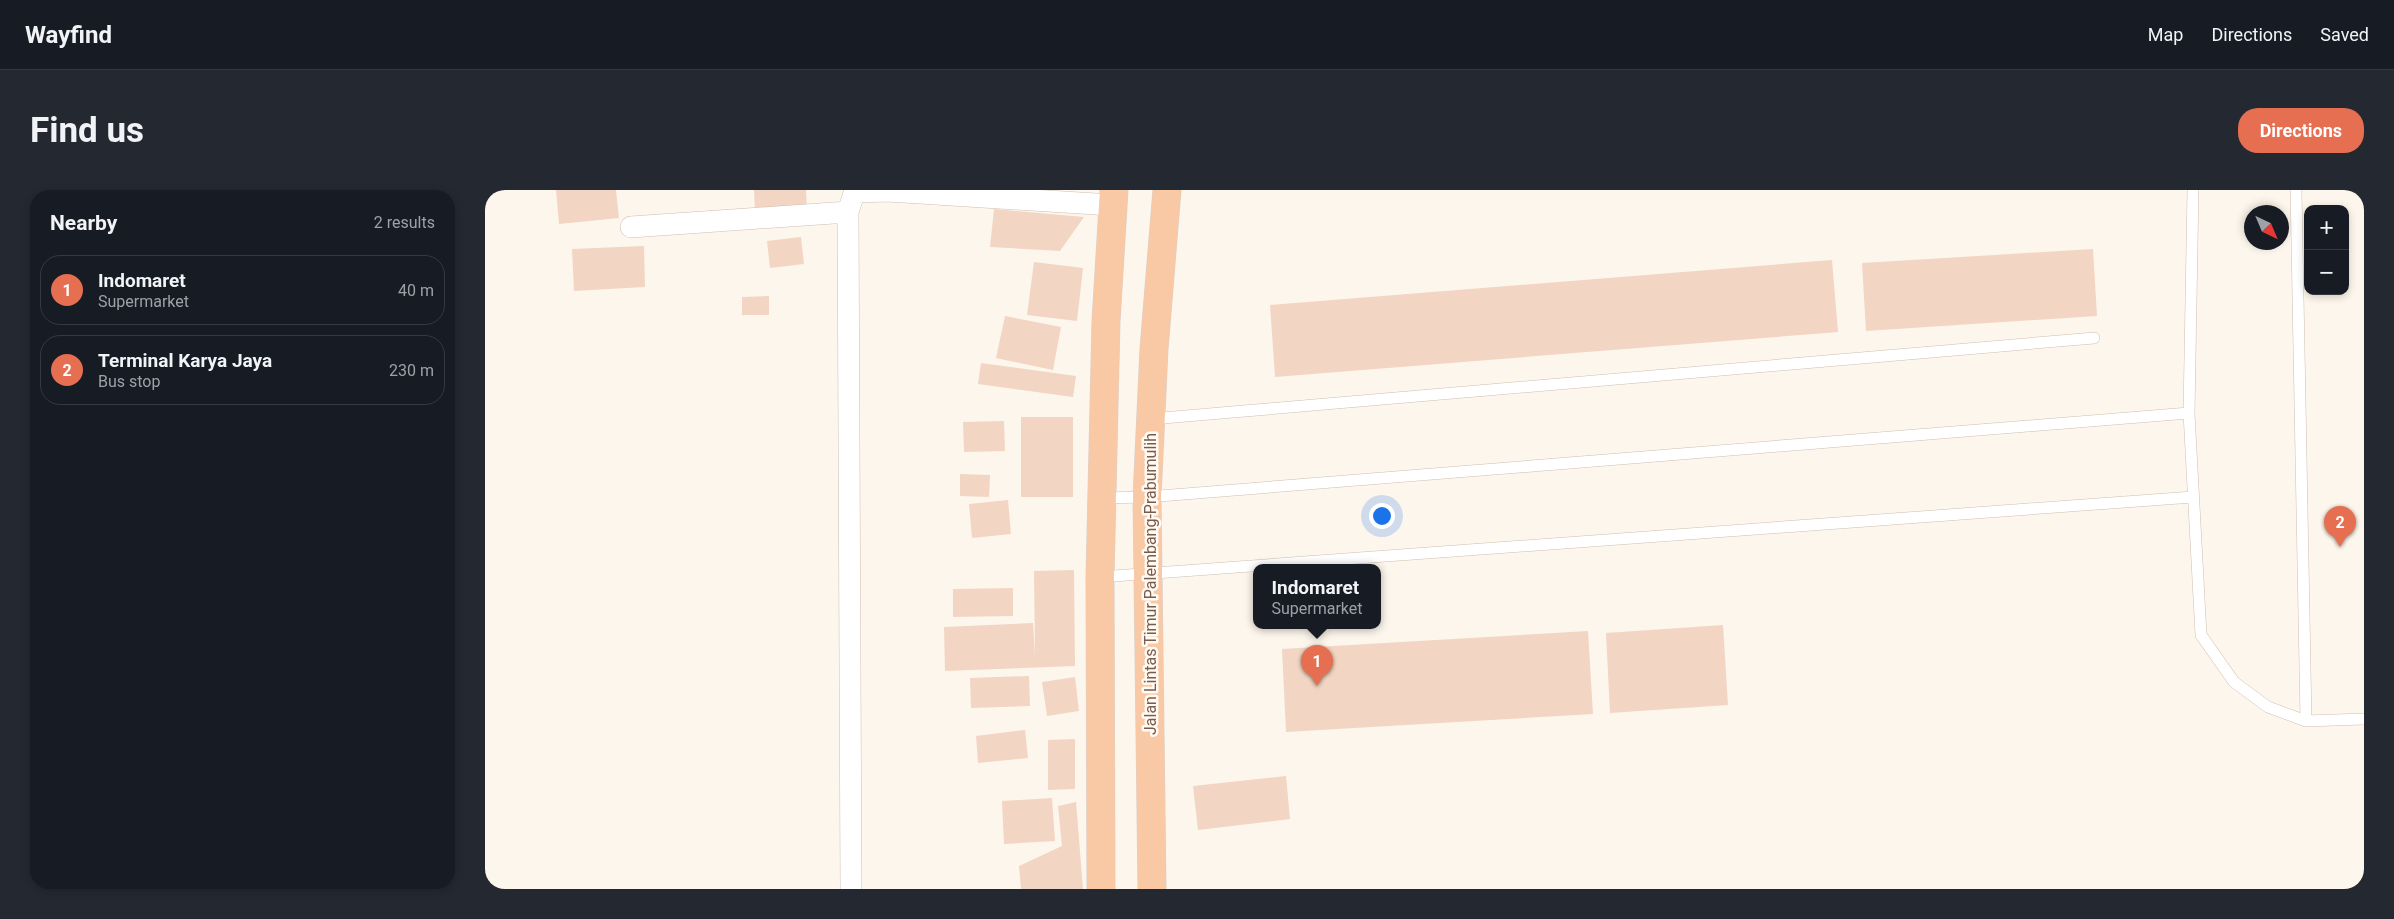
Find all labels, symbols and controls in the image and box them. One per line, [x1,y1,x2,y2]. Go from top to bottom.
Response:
text: Wayfind [25,21,112,49]
text: Map [2148,24,2183,45]
text: Directions [2211,24,2292,45]
text: Saved [2320,24,2369,45]
button: Directions [2238,108,2364,153]
text: Find us [30,110,144,151]
north arrow [2244,205,2289,250]
map controls [2304,205,2349,295]
button: + [2304,205,2349,250]
text: Nearby [50,211,117,235]
text: 2 results [374,213,435,232]
button: − [2304,250,2349,295]
text: Indomaret [98,269,186,292]
text: 1 [62,281,72,300]
text: 40 m [398,281,434,300]
text: Supermarket [98,292,189,311]
text: Terminal Karya Jaya [98,349,272,372]
text: 2 [62,361,72,380]
text: 230 m [389,361,434,380]
text: Bus stop [98,372,160,391]
street label: Jalan Lintas Timur Palembang-Prabumulih [1141,433,1160,735]
your location [1369,503,1395,529]
pin: 2 [2324,506,2356,547]
popup [1253,564,1381,629]
text: Indomaret [1271,576,1359,599]
text: Supermarket [1271,599,1363,618]
pin: 1 [1301,645,1333,686]

